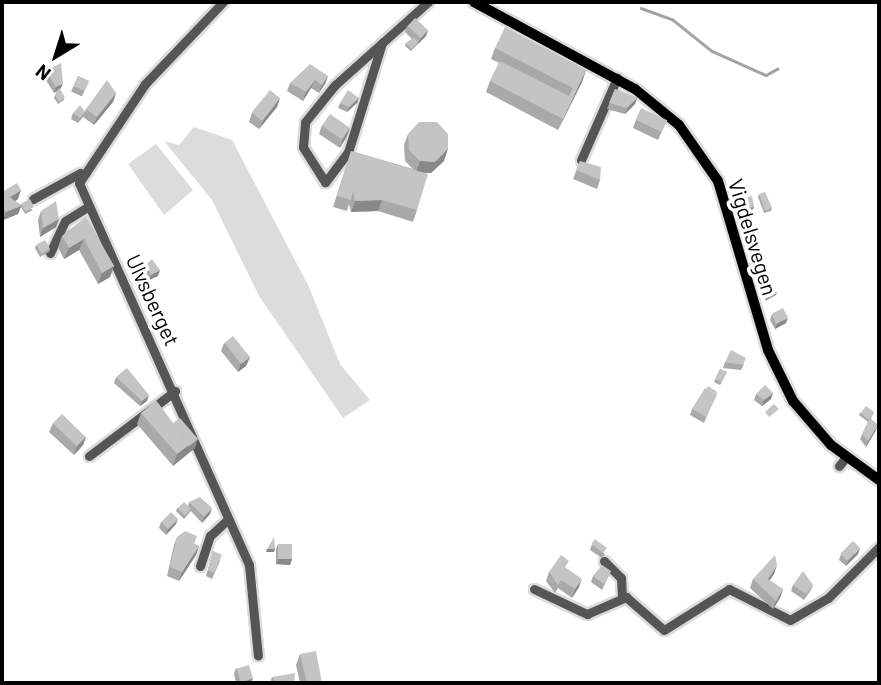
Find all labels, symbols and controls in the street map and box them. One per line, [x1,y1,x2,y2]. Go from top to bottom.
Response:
north arrow [21,21,91,91]
text: N [31,60,55,86]
street label: Vigdelsvegen [723,176,783,298]
street label: Ulvsberget [121,250,185,350]

